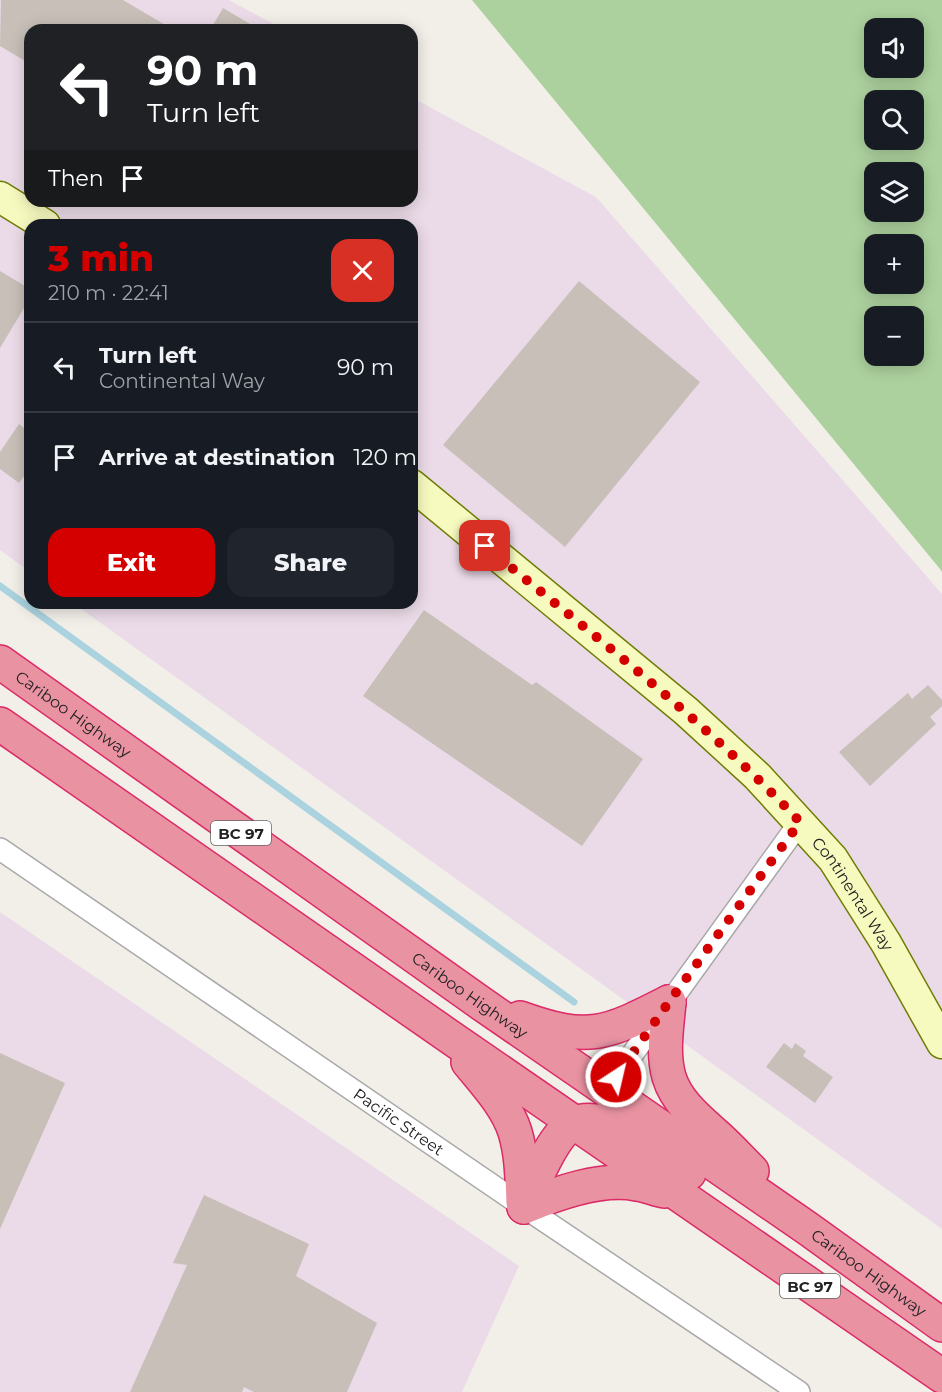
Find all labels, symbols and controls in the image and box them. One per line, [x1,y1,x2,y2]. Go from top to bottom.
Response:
map controls [864,18,924,366]
button: sound [864,18,924,78]
text: 90 m [147,44,258,96]
icon: left [48,48,126,126]
button: search [864,90,924,150]
text: Turn left [147,96,260,129]
icon: arrive [116,162,149,195]
button: layers [864,162,924,222]
text: Then [48,165,104,192]
button: + [864,234,924,294]
text: 3 min [48,236,154,280]
button: close [331,239,394,302]
text: 210 m · 22:41 [48,281,169,305]
button: − [864,306,924,366]
text: Turn left [99,342,197,369]
icon: left [48,351,81,384]
text: 90 m [337,354,394,381]
text: Continental Way [99,369,265,393]
icon: arrive [48,441,81,474]
text: Arrive at destination [99,444,335,471]
text: 120 m [353,444,417,471]
pin [459,520,510,571]
button: Exit [48,528,215,597]
button: Share [227,528,394,597]
icon: arrive [468,529,501,562]
street label: Cariboo Highway [12,667,135,762]
road number: BC 97 [211,821,271,845]
street label: Continental Way [808,833,898,954]
street label: Cariboo Highway [408,948,532,1042]
position arrow [584,1045,648,1109]
street label: Pacific Street [350,1084,448,1159]
street label: Cariboo Highway [808,1225,930,1320]
road number: BC 97 [780,1274,840,1298]

